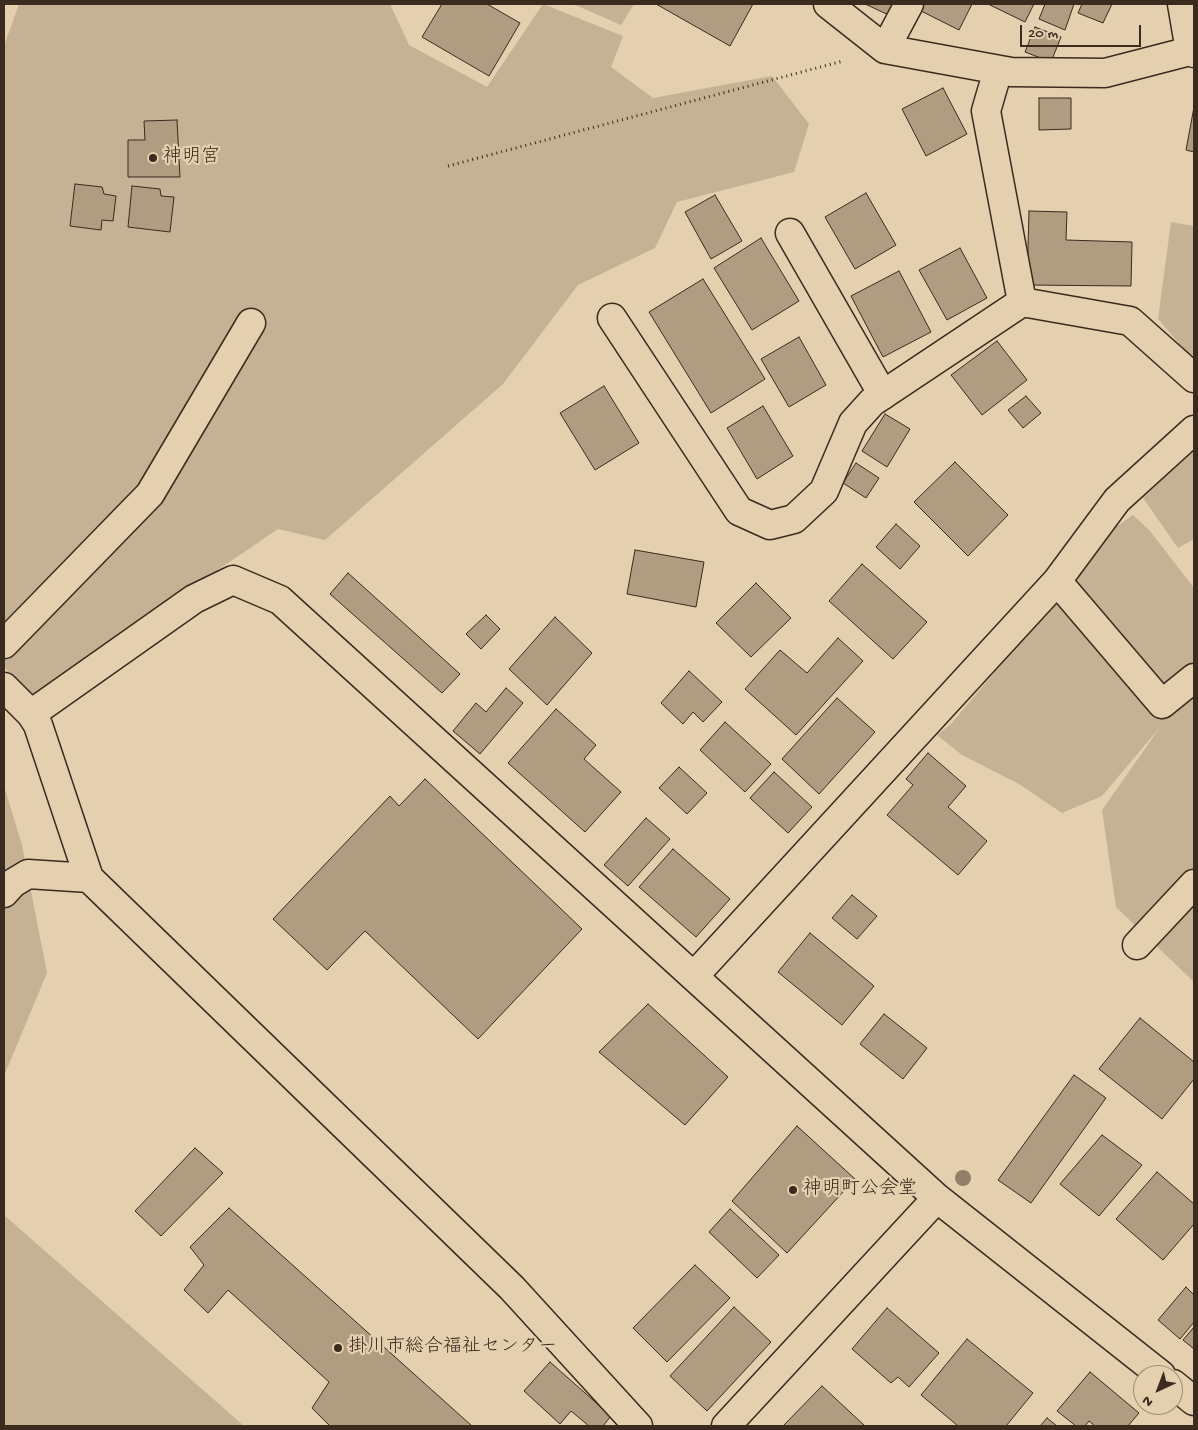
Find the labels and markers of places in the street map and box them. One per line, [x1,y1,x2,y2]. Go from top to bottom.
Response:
place label: 神明宮 [163,147,220,169]
marker: 神明宮 [147,152,159,164]
place label: 神明町公会堂 [803,1179,917,1201]
marker: 神明町公会堂 [787,1184,799,1196]
place label: 掛川市総合福祉センター [348,1337,557,1359]
marker: 掛川市総合福祉センター [332,1342,344,1354]

